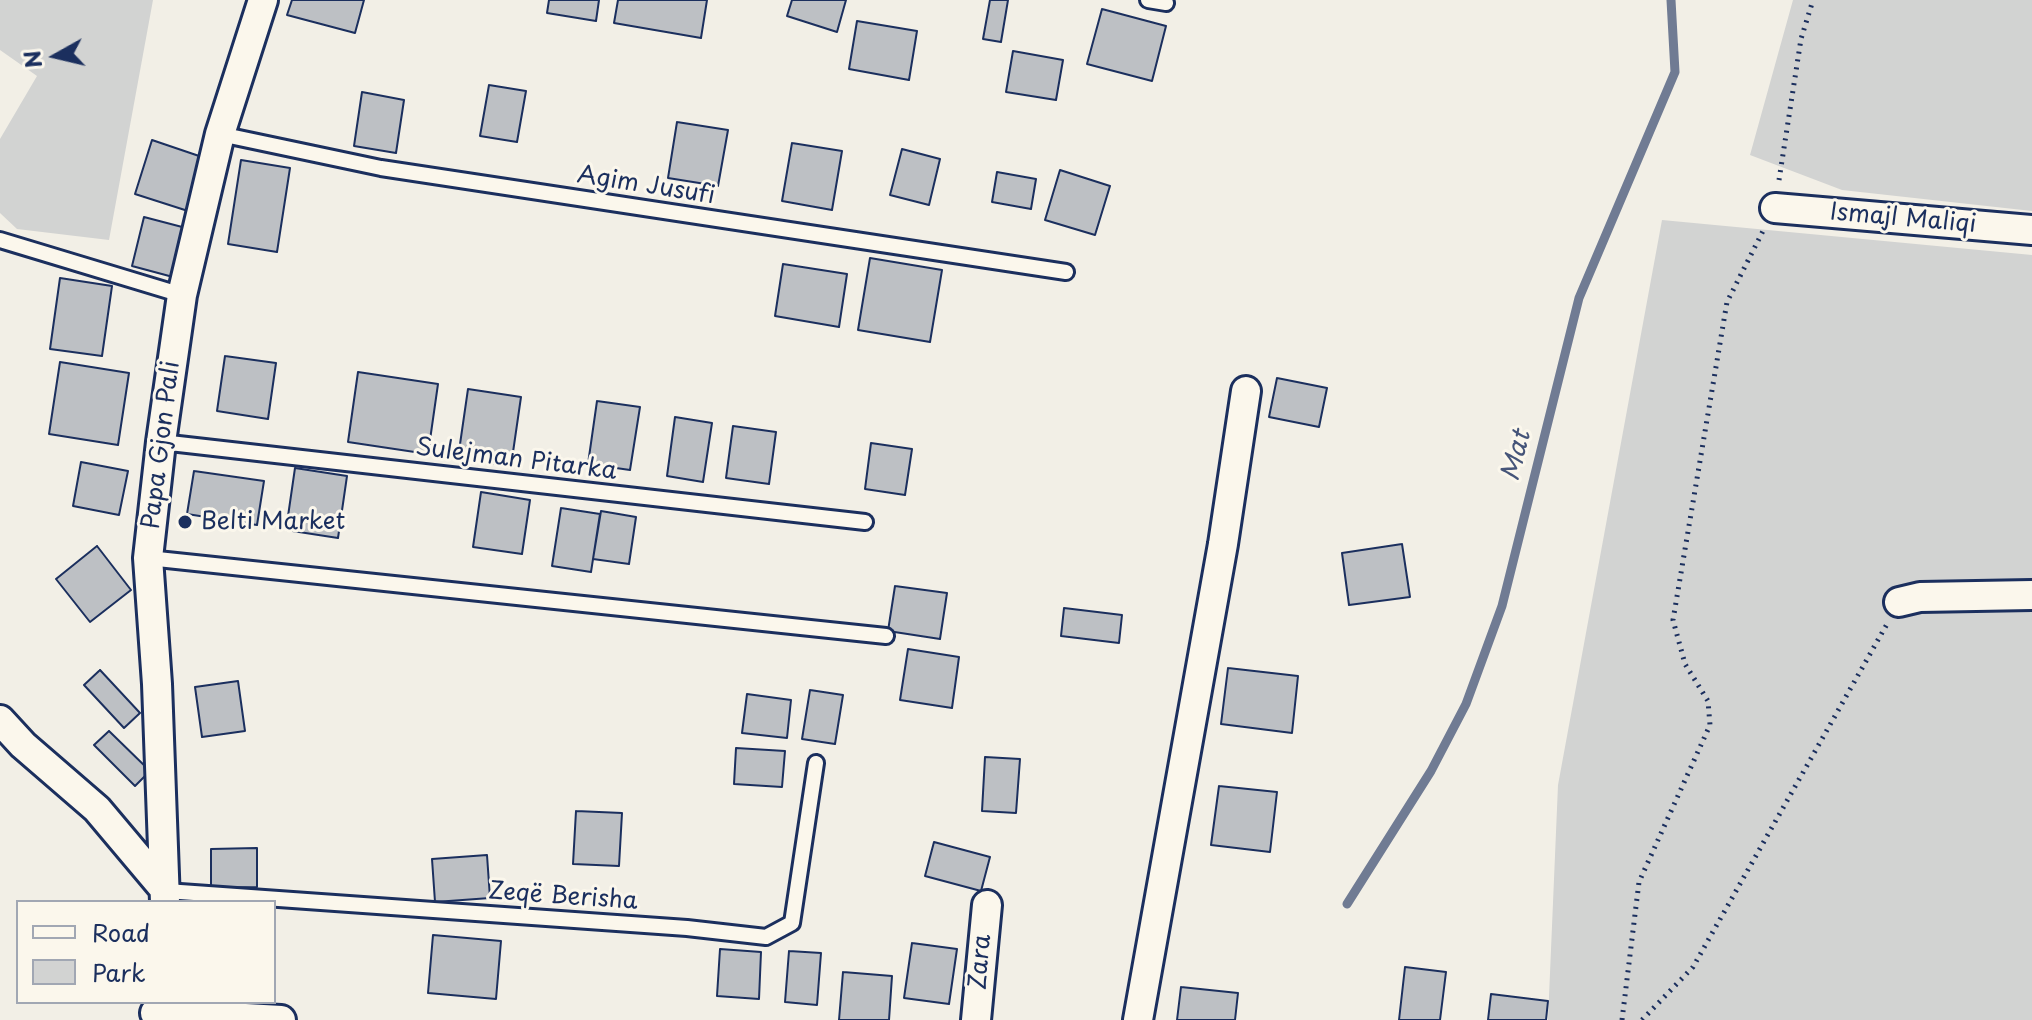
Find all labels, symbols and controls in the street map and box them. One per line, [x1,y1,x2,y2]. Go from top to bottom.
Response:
north arrow [16,16,96,96]
text: N [14,48,49,70]
street label: Agim Jusufi [575,161,717,211]
street label: Ismajl Maliqi [1829,198,1977,240]
street label: Papa Gjon Pali [137,359,187,531]
water label: Mat [1496,427,1538,485]
street label: Sulejman Pitarka [414,433,618,487]
place label: Belti Market [201,508,345,536]
marker: Belti Market [176,513,194,531]
street label: Zeqë Berisha [487,877,639,917]
legend [16,900,276,1004]
text: Road [92,914,150,950]
street label: Zara [964,933,998,991]
text: Park [92,954,146,990]

